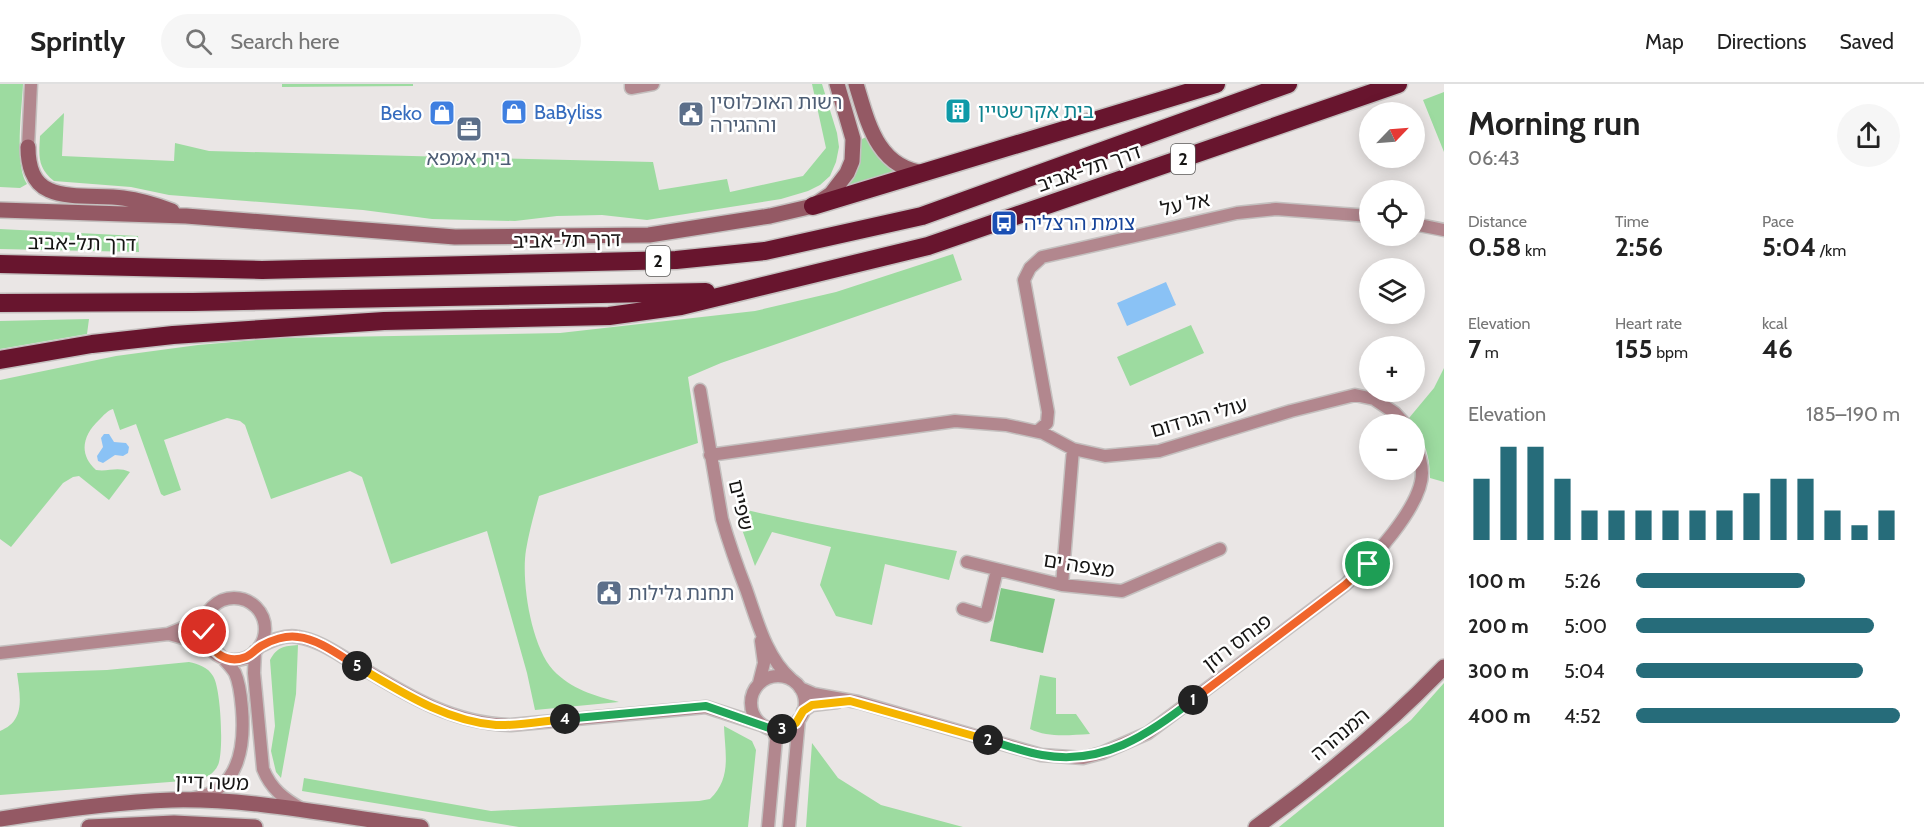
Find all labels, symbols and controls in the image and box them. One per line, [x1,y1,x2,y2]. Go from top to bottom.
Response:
search box [161,14,581,68]
text: Sprintly [30,24,125,58]
icon: search [182,25,215,58]
text: Search here [230,28,340,55]
text: Map [1645,29,1684,54]
text: Directions [1717,29,1806,54]
text: Saved [1839,29,1894,54]
place label: רשות האוכלוסין וההגירה [710,90,842,137]
building icon: בית אקרשטיין [943,96,973,126]
shop icon: BaByliss [499,97,529,127]
shop icon: Beko [427,98,457,128]
public building icon: רשות האוכלוסין וההגירה [676,99,706,129]
place label: בית אקרשטיין [978,99,1094,123]
place label: BaByliss [534,100,602,124]
place label: Beko [380,101,422,125]
north arrow [1359,102,1425,168]
map controls [1359,102,1425,480]
text: Morning run [1468,103,1640,143]
button: share [1837,104,1900,167]
office icon: בית אמפא [454,114,484,144]
street label: דרך תל-אביב [1034,139,1144,197]
road number: 2 [1171,144,1195,174]
place label: בית אמפא [426,146,512,170]
text: 06:43 [1468,146,1520,170]
button: locate [1359,180,1425,246]
street label: אל על [1158,187,1212,221]
bus stop icon: צומת הרצליה [989,208,1019,238]
place label: צומת הרצליה [1024,211,1135,235]
text: Distance [1468,212,1527,231]
text: Time [1615,212,1649,231]
text: Pace [1762,212,1794,231]
street label: דרך תל-אביב [513,227,622,253]
street label: דרך תל-אביב [28,230,137,256]
text: 0.58 [1468,231,1522,263]
text: 2:56 [1615,231,1663,263]
text: 5:04 [1762,231,1816,263]
text: km [1522,241,1546,260]
text: /km [1816,241,1846,260]
road number: 2 [646,246,670,276]
button: layers [1359,258,1425,324]
text: Elevation [1468,314,1531,333]
text: Heart rate [1615,314,1682,333]
text: kcal [1762,314,1788,333]
text: 7 [1468,333,1481,365]
text: 155 [1615,333,1653,365]
text: 46 [1762,333,1793,365]
button: + [1359,336,1425,402]
text: m [1481,343,1499,362]
text: bpm [1653,343,1688,362]
street label: עולי הגרדום [1148,392,1250,442]
text: Elevation [1468,402,1546,426]
text: 185–190 m [1806,402,1900,426]
button: − [1359,414,1425,480]
street label: שפיים [724,477,758,533]
pin [1342,538,1393,589]
icon: arrive [1351,547,1384,580]
street label: מצפה ים [1042,548,1116,582]
text: 100 m [1468,569,1526,593]
text: 5:26 [1564,569,1601,593]
public building icon: תחנת גלילות [594,578,624,608]
place label: תחנת גלילות [628,581,734,605]
pin [178,606,229,657]
street label: פנחס רוזן [1198,608,1276,676]
text: 200 m [1468,614,1529,638]
text: 5:00 [1564,614,1607,638]
icon: check [187,615,220,648]
pin: 5 [342,651,372,681]
text: 5 [353,656,361,675]
text: 300 m [1468,659,1529,683]
text: 5:04 [1564,659,1605,683]
pin: 1 [1178,685,1208,715]
text: 1 [1190,690,1196,709]
street label: המנהרה [1306,703,1374,765]
pin: 4 [550,704,580,734]
text: 400 m [1468,704,1531,728]
text: 4:52 [1564,704,1601,728]
text: 4 [560,709,570,728]
pin: 3 [767,714,797,744]
text: 3 [778,719,786,738]
pin: 2 [973,725,1003,755]
text: 2 [984,730,992,749]
street label: משה דיין [175,769,249,795]

